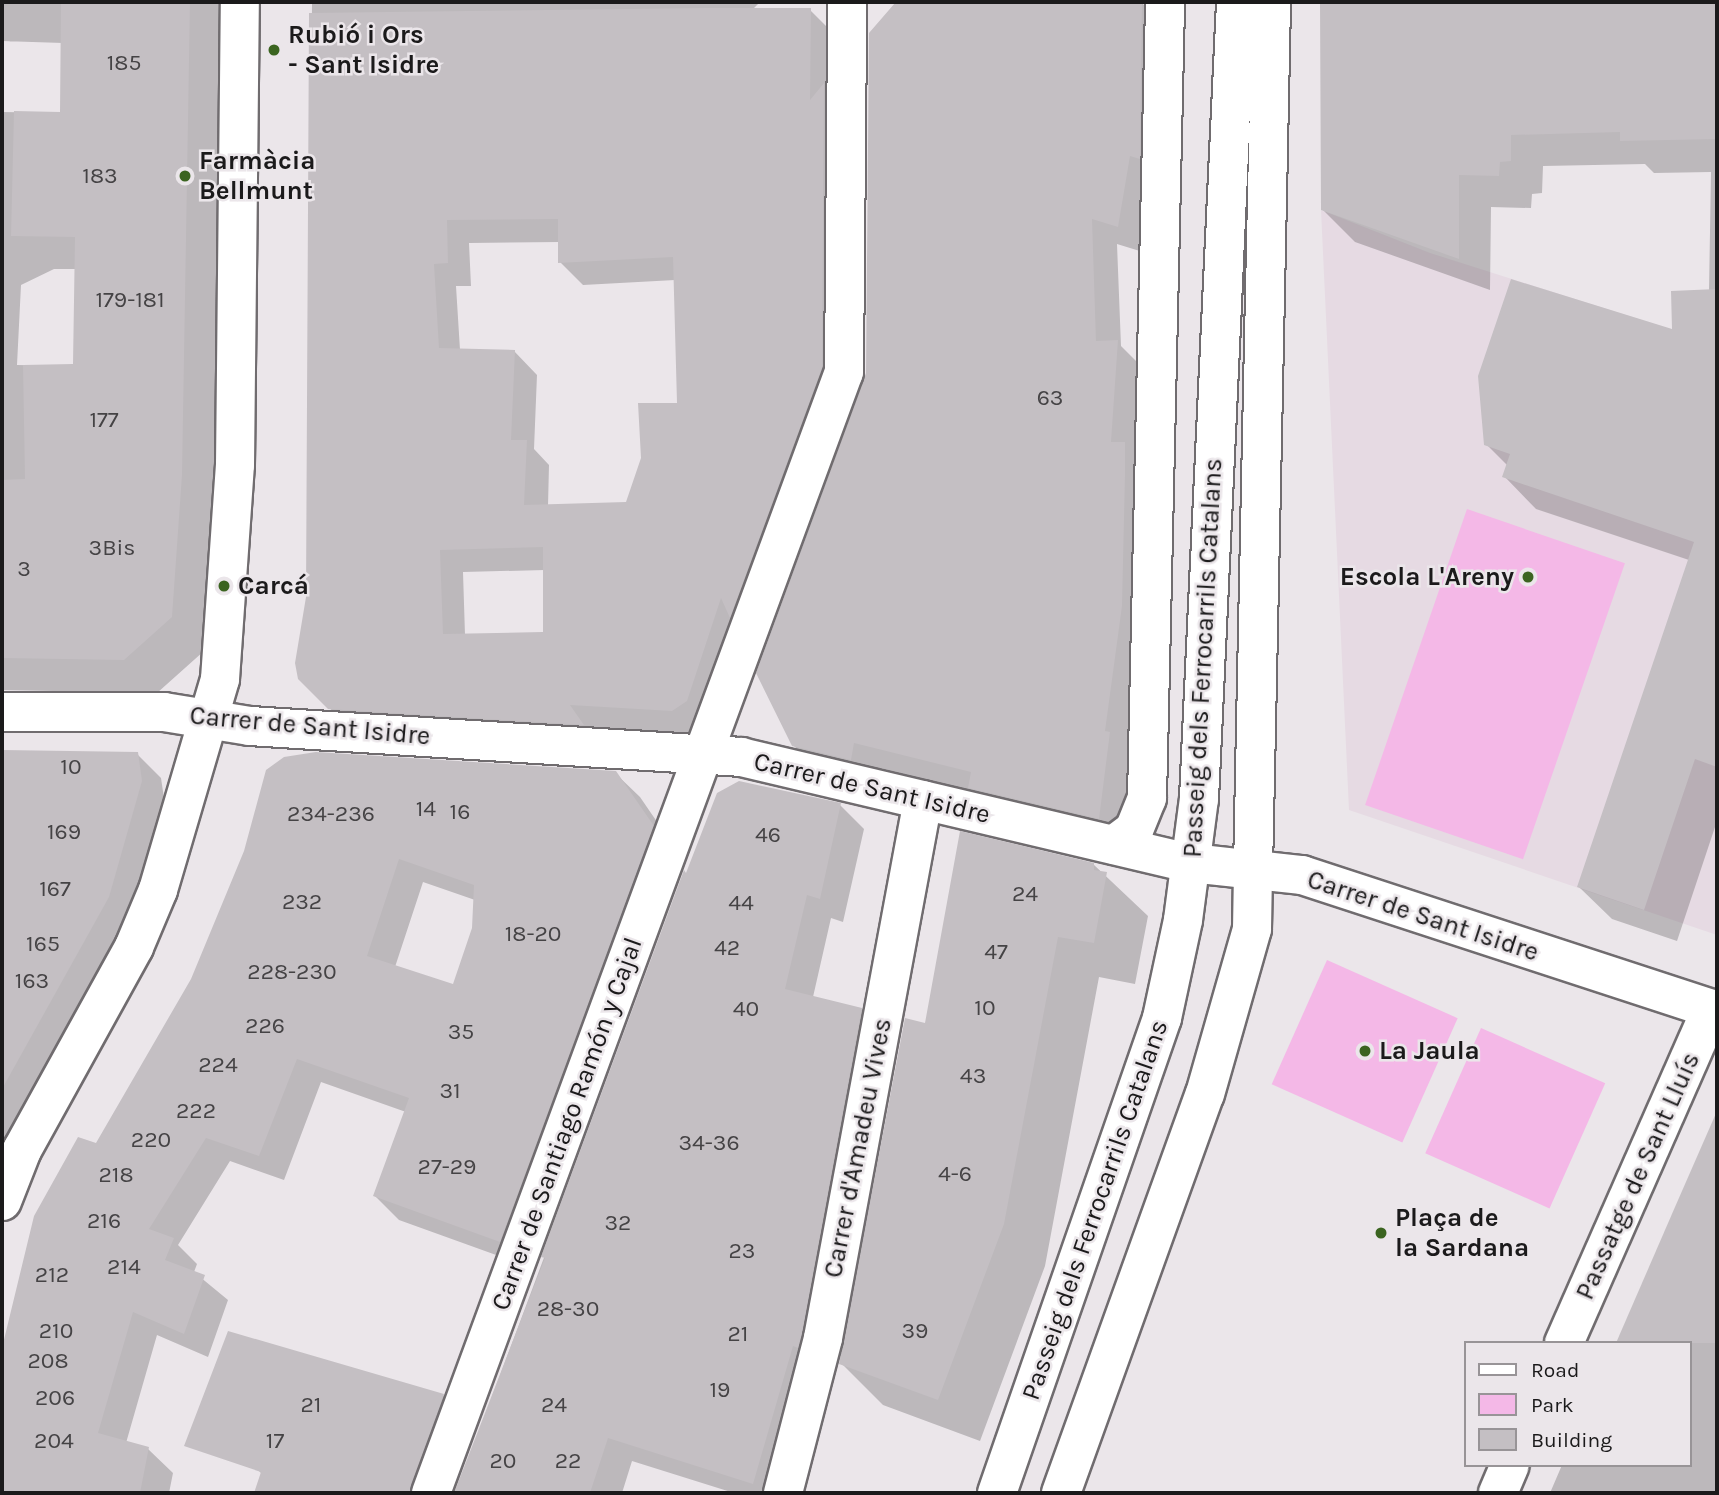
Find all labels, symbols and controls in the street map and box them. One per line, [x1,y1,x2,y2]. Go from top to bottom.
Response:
place label: Rubió i Ors - Sant Isidre [288,19,439,80]
marker: Rubió i Ors - Sant Isidre [266,42,282,58]
house number: 185 [107,49,141,77]
place label: Farmàcia Bellmunt [199,145,315,206]
house number: 183 [82,162,118,190]
marker: Farmàcia Bellmunt [177,168,193,184]
house number: 179-181 [95,286,165,314]
house number: 63 [1037,384,1063,412]
house number: 177 [89,406,119,434]
street label: Passeig dels Ferrocarrils Catalans [1177,458,1229,858]
house number: 3Bis [89,534,135,562]
house number: 3 [17,555,31,583]
place label: Escola L'Areny [1340,561,1514,593]
marker: Escola L'Areny [1520,569,1536,585]
place label: Carcá [238,570,309,602]
marker: Carcá [216,578,232,594]
street label: Carrer de Sant Isidre [188,700,432,752]
street label: Carrer de Sant Isidre [751,746,993,830]
house number: 10 [60,753,82,781]
house number: 14 [416,795,436,823]
house number: 16 [450,798,470,826]
house number: 234-236 [287,800,375,828]
house number: 169 [47,818,81,846]
house number: 46 [755,821,781,849]
street label: Carrer de Sant Isidre [1303,864,1543,968]
house number: 167 [39,875,71,903]
house number: 24 [1012,880,1038,908]
house number: 232 [282,888,322,916]
house number: 44 [728,889,754,917]
house number: 18-20 [505,920,561,948]
house number: 165 [26,930,60,958]
street label: Carrer de Santiago Ramón y Cajal [485,933,649,1315]
house number: 42 [714,934,740,962]
house number: 47 [984,938,1008,966]
house number: 228-230 [247,958,337,986]
house number: 163 [15,967,49,995]
house number: 10 [974,994,996,1022]
house number: 40 [733,995,759,1023]
house number: 226 [245,1012,285,1040]
street label: Carrer d'Amadeu Vives [818,1016,898,1280]
street label: Passeig dels Ferrocarrils Catalans [1015,1016,1175,1404]
house number: 35 [448,1018,474,1046]
place label: La Jaula [1379,1035,1480,1067]
marker: La Jaula [1357,1043,1373,1059]
street label: Passatge de Sant Lluís [1569,1047,1707,1305]
house number: 224 [198,1051,238,1079]
house number: 43 [960,1062,986,1090]
house number: 31 [439,1077,461,1105]
house number: 222 [176,1097,216,1125]
house number: 220 [131,1126,171,1154]
house number: 34-36 [678,1129,740,1157]
house number: 27-29 [418,1153,476,1181]
house number: 4-6 [938,1160,972,1188]
house number: 218 [98,1161,134,1189]
place label: Plaça de la Sardana [1395,1202,1529,1264]
house number: 216 [87,1207,121,1235]
house number: 32 [605,1209,631,1237]
marker: Plaça de la Sardana [1373,1225,1389,1241]
house number: 23 [729,1237,755,1265]
house number: 214 [107,1253,141,1281]
house number: 212 [35,1261,69,1289]
house number: 28-30 [537,1295,599,1323]
house number: 210 [39,1317,73,1345]
house number: 39 [902,1317,928,1345]
house number: 21 [728,1320,748,1348]
legend [1464,1341,1691,1467]
house number: 208 [27,1347,69,1375]
text: Road [1531,1358,1579,1382]
house number: 19 [710,1376,730,1404]
house number: 206 [35,1384,75,1412]
house number: 21 [301,1391,321,1419]
house number: 24 [541,1391,567,1419]
text: Park [1531,1393,1574,1417]
house number: 204 [34,1427,74,1455]
house number: 17 [266,1427,284,1455]
text: Building [1531,1428,1612,1452]
house number: 20 [490,1447,516,1475]
house number: 22 [555,1447,581,1475]

